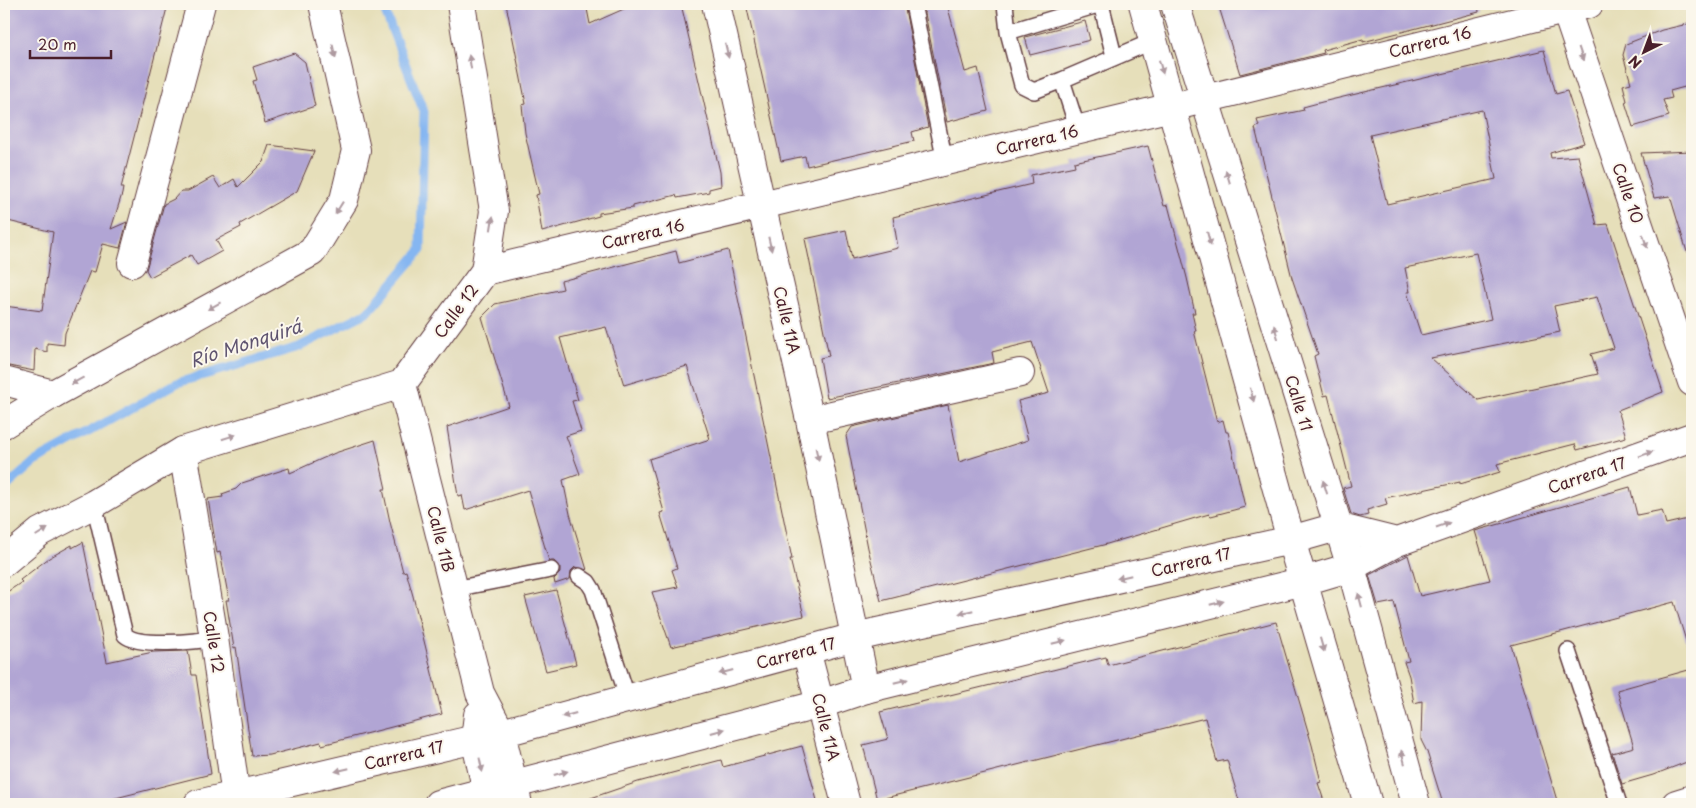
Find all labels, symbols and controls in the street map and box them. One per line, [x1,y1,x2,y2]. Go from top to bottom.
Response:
street label: Carrera 16 [1386,19,1474,63]
scale bar [30,28,111,60]
north arrow [1618,28,1668,78]
text: 20 m [38,32,77,55]
one-way arrow [330,44,338,59]
one-way arrow [723,44,731,59]
one-way arrow [1578,47,1586,62]
text: N [1624,51,1646,74]
one-way arrow [466,54,474,70]
one-way arrow [1157,60,1165,75]
street label: Carrera 16 [993,118,1081,160]
street label: Calle 10 [1607,159,1651,226]
one-way arrow [1224,169,1232,184]
one-way arrow [334,202,343,215]
street label: Carrera 16 [599,212,687,254]
one-way arrow [489,214,497,230]
one-way arrow [1205,231,1213,246]
one-way arrow [1641,234,1649,249]
one-way arrow [766,237,774,252]
street label: Calle 12 [427,278,483,343]
street label: Calle 11A [768,283,807,356]
one-way arrow [208,301,221,310]
water label: Río Monquirá [186,311,306,373]
one-way arrow [1272,325,1280,340]
street label: Calle 11 [1280,372,1320,434]
one-way arrow [70,377,85,385]
one-way arrow [1248,388,1256,403]
one-way arrow [222,432,237,440]
one-way arrow [813,446,821,462]
street label: Carrera 17 [1544,449,1630,499]
one-way arrow [1638,450,1653,457]
one-way arrow [1321,480,1328,495]
street label: Calle 11B [422,503,462,575]
one-way arrow [1436,521,1451,529]
one-way arrow [36,528,49,537]
street label: Carrera 17 [1148,540,1234,582]
one-way arrow [1117,573,1132,581]
one-way arrow [1356,593,1364,608]
one-way arrow [1209,599,1224,607]
one-way arrow [958,608,973,616]
street label: Calle 12 [198,609,232,675]
street label: Carrera 17 [753,630,839,674]
one-way arrow [1051,638,1066,646]
one-way arrow [1318,638,1326,653]
one-way arrow [718,669,733,677]
one-way arrow [894,677,909,685]
street label: Calle 11A [807,690,847,763]
one-way arrow [561,711,576,719]
one-way arrow [711,727,726,735]
street label: Carrera 17 [361,733,447,775]
one-way arrow [1399,750,1407,765]
one-way arrow [477,758,485,773]
one-way arrow [335,766,350,774]
one-way arrow [553,768,568,776]

